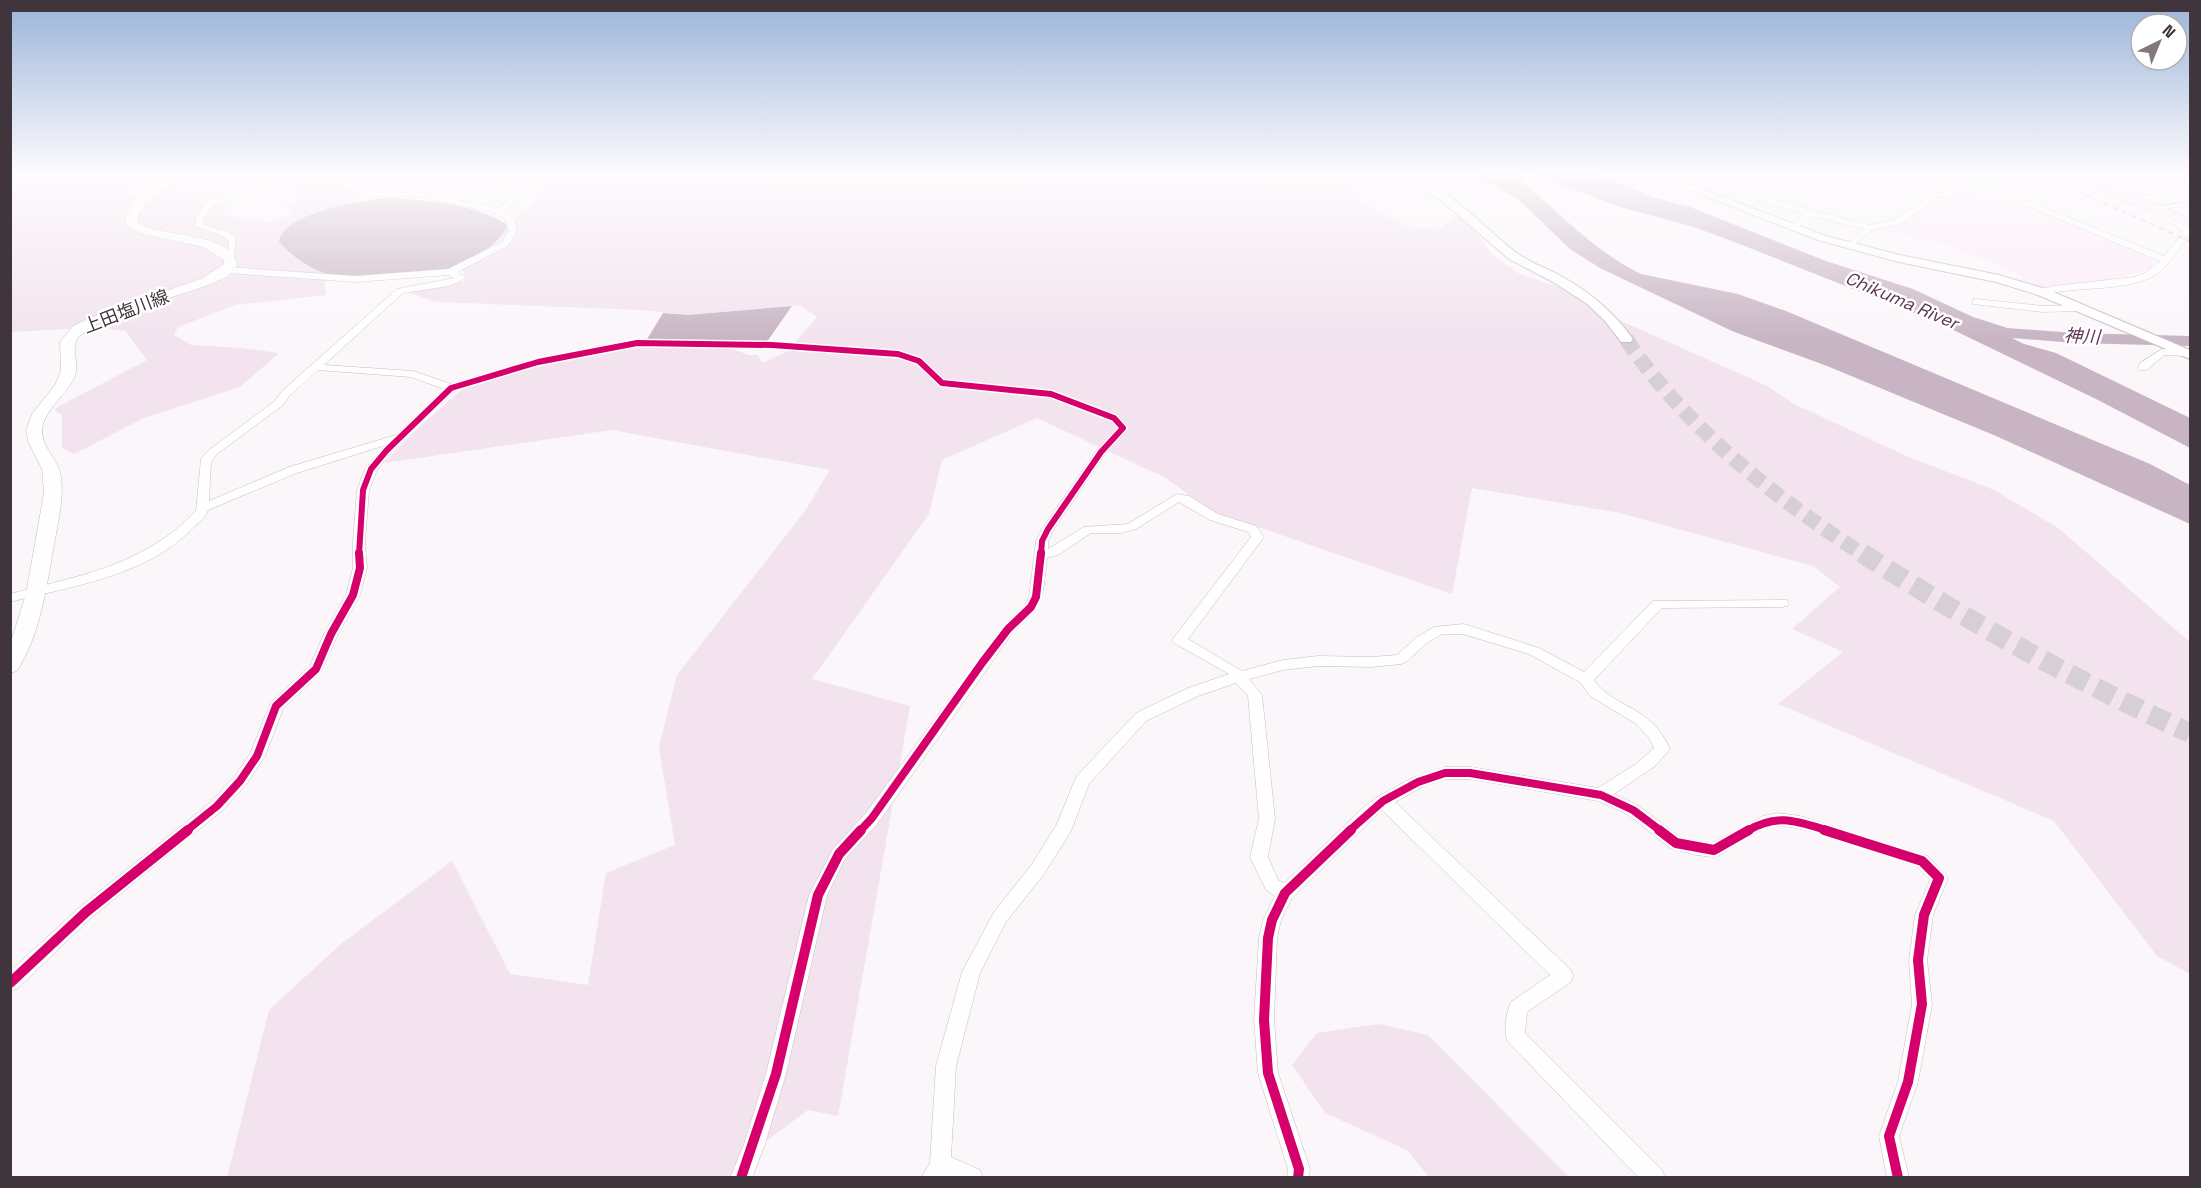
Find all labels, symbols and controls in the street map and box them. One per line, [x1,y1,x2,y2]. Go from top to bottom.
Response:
north arrow [2129,12,2189,72]
text: N [2158,20,2180,43]
water label: Chikuma River [1842,266,1964,335]
street label: 上田塩川線 [80,284,172,338]
water label: 神川 [2063,324,2103,349]

